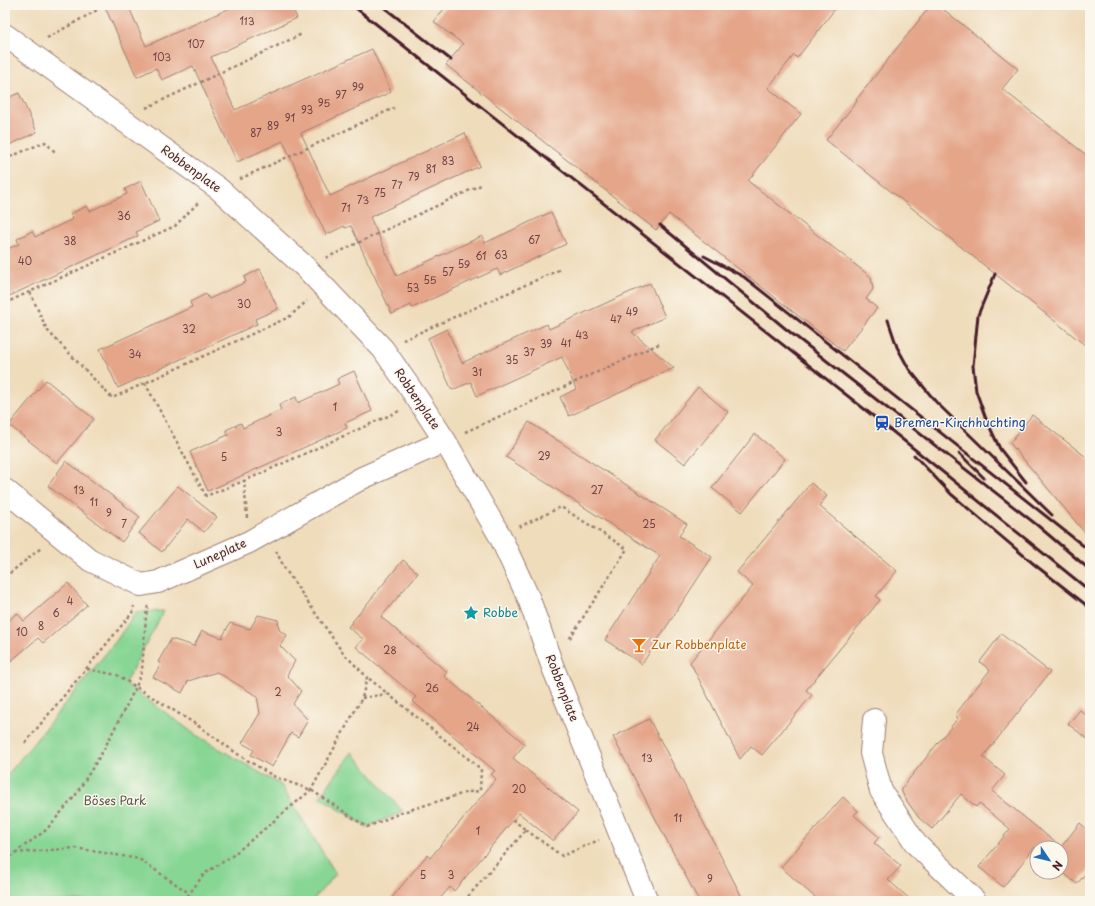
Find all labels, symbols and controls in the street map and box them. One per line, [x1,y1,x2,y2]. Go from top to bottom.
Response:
house number: 113 [239,13,255,28]
house number: 107 [187,36,205,51]
house number: 103 [153,49,171,64]
house number: 99 [352,79,364,94]
house number: 97 [335,87,347,102]
house number: 95 [318,95,330,110]
house number: 93 [301,102,313,117]
house number: 91 [285,110,295,125]
house number: 89 [267,118,279,133]
house number: 87 [250,125,262,140]
street label: Robbenplate [158,140,226,196]
house number: 83 [442,153,454,168]
house number: 81 [426,161,436,176]
house number: 79 [408,169,420,184]
house number: 77 [391,177,403,192]
house number: 75 [374,185,386,200]
house number: 73 [357,192,369,207]
house number: 71 [341,200,351,215]
house number: 36 [117,208,131,223]
house number: 67 [528,232,540,247]
house number: 38 [64,233,76,248]
house number: 63 [494,247,508,262]
house number: 61 [475,248,487,263]
house number: 40 [18,253,32,268]
house number: 59 [458,256,470,271]
house number: 57 [442,264,454,279]
house number: 55 [424,272,437,287]
house number: 53 [407,280,419,295]
house number: 30 [237,296,251,311]
house number: 49 [626,304,638,319]
house number: 47 [610,311,623,326]
house number: 32 [182,321,196,336]
house number: 43 [576,327,589,342]
house number: 41 [561,335,571,350]
house number: 39 [540,336,552,351]
house number: 37 [523,344,536,359]
house number: 34 [128,346,142,361]
house number: 35 [506,352,518,367]
street label: Robbenplate [391,364,445,433]
house number: 31 [472,364,482,379]
house number: 1 [333,399,337,414]
place label: Bremen-Kirchhuchting [894,413,1026,431]
station icon: Bremen-Kirchhuchting [873,414,891,432]
house number: 3 [276,424,282,439]
house number: 29 [538,448,551,463]
house number: 5 [221,449,227,464]
house number: 13 [73,482,85,497]
house number: 27 [591,482,604,497]
house number: 11 [90,494,98,509]
house number: 9 [106,505,112,520]
house number: 7 [121,516,127,531]
house number: 25 [642,516,656,531]
street label: Luneplate [190,533,249,573]
house number: 4 [67,593,74,608]
place label: Robbe [483,603,519,621]
place icon: Robbe [462,604,480,622]
house number: 6 [52,605,60,620]
house number: 8 [38,618,44,633]
house number: 10 [16,624,28,639]
place label: Zur Robbenplate [651,635,746,653]
bar icon: Zur Robbenplate [630,636,648,654]
house number: 28 [383,642,397,657]
street label: Robbenplate [542,651,584,724]
house number: 26 [425,680,439,695]
house number: 2 [274,684,282,699]
house number: 24 [466,719,480,734]
house number: 13 [641,750,653,765]
house number: 20 [512,781,526,796]
park label: Böses Park [84,791,146,809]
house number: 11 [674,810,682,825]
house number: 1 [476,823,480,838]
north arrow [1029,840,1069,880]
text: N [1048,858,1067,875]
house number: 5 [420,867,426,882]
house number: 3 [448,867,454,882]
house number: 9 [707,871,713,886]

